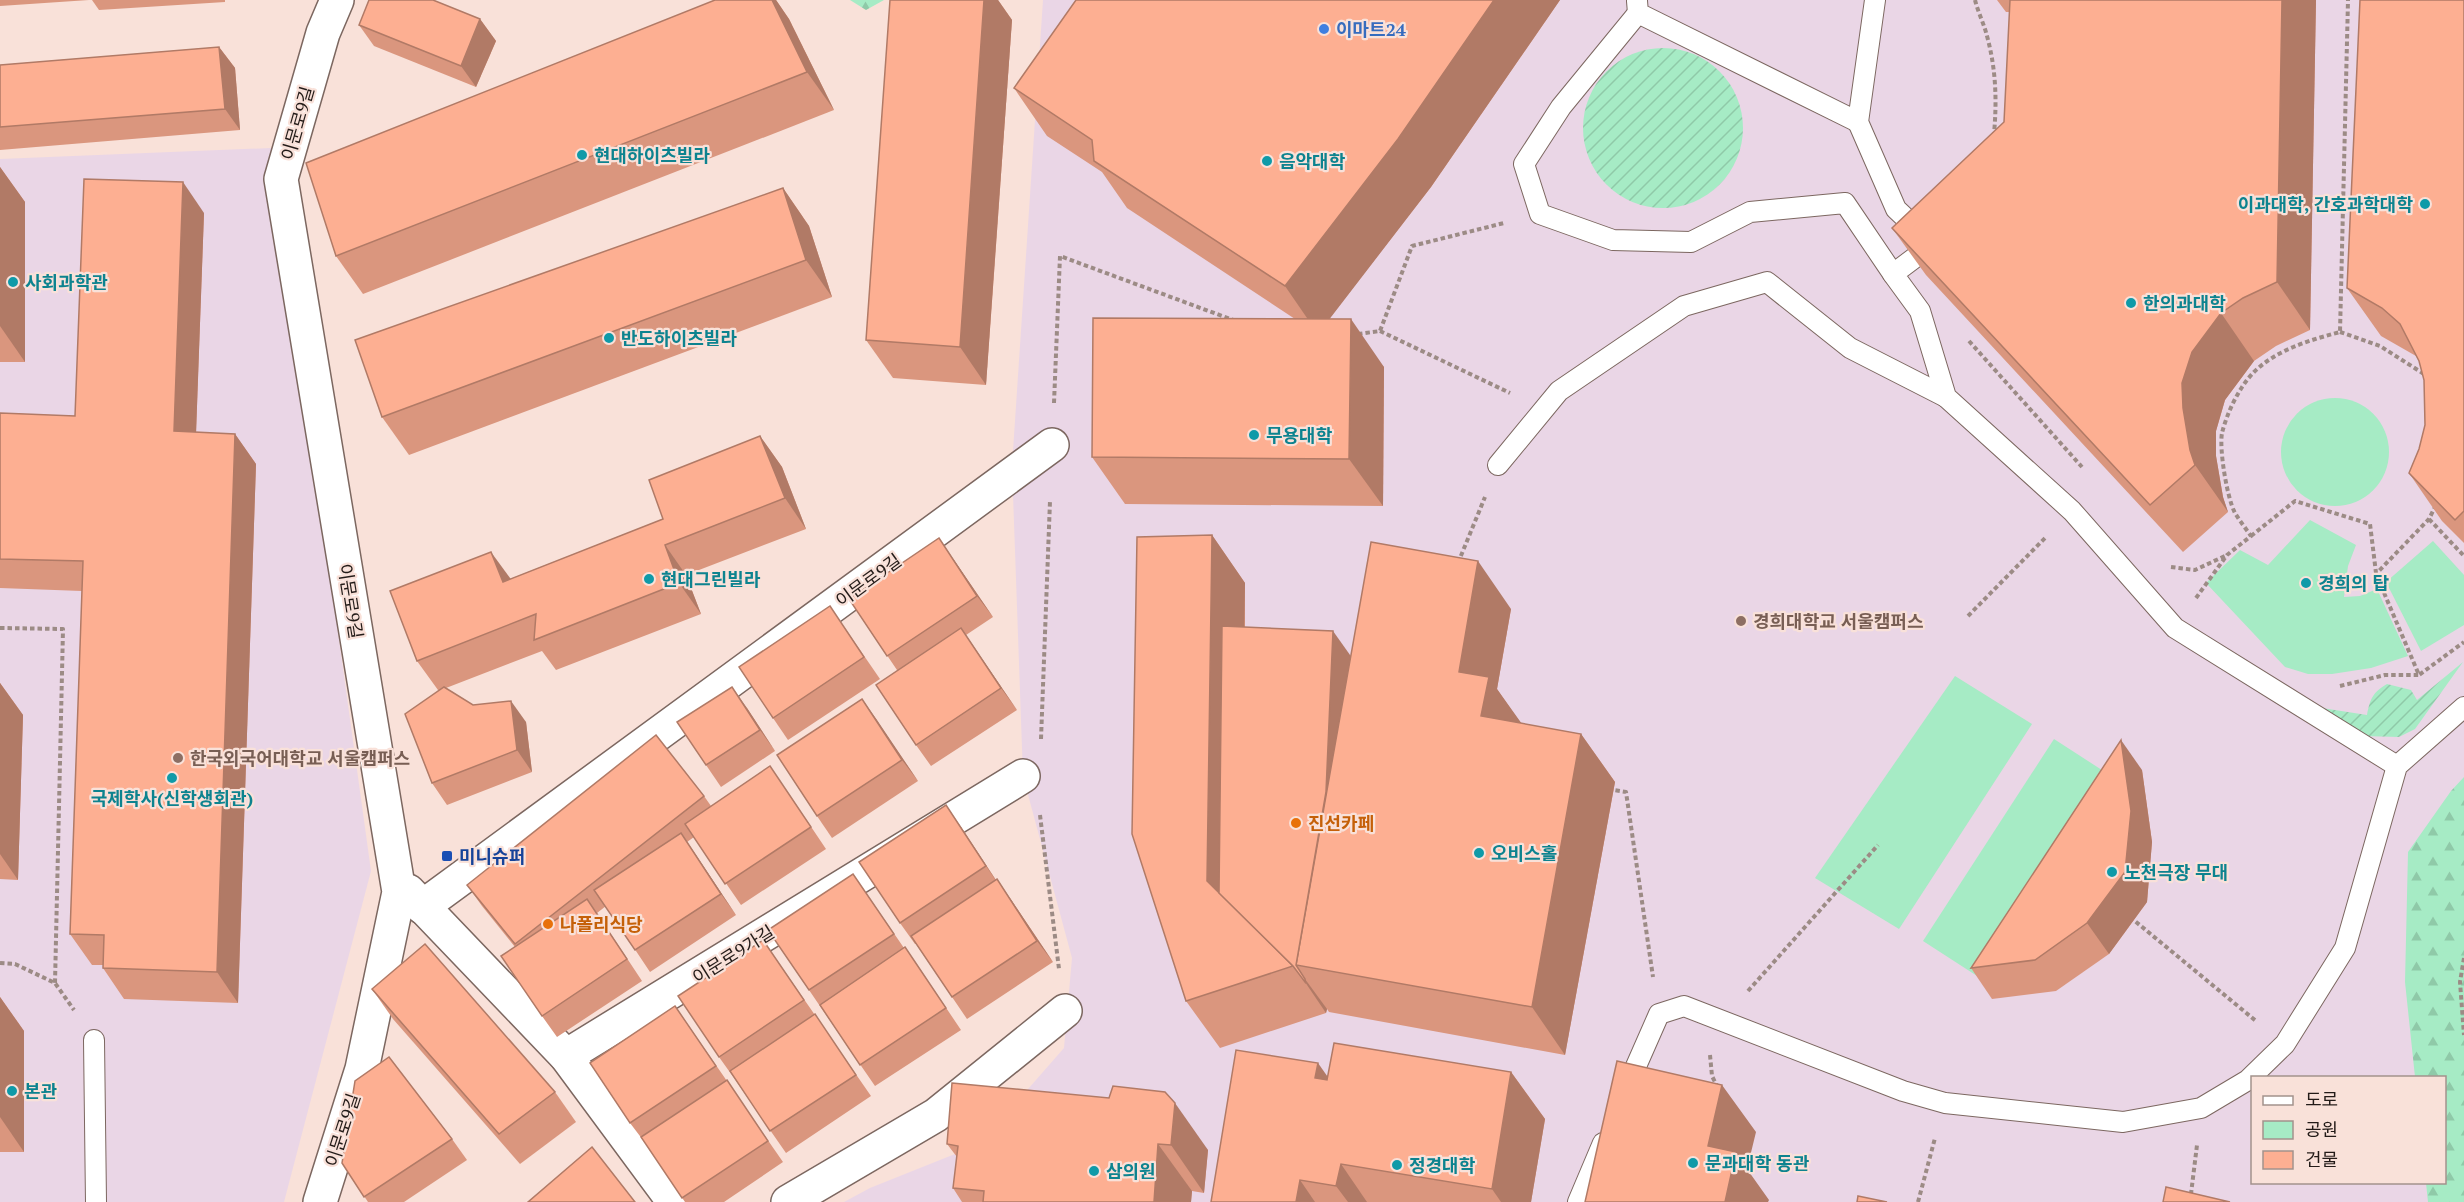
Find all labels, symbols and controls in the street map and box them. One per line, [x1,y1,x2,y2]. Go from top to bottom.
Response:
place label: 이마트24 [1336,17,1407,41]
marker: 이마트24 [1317,22,1331,36]
street label: 이문로9길 [275,83,319,163]
place label: 현대하이츠빌라 [594,143,710,167]
marker: 현대하이츠빌라 [575,148,589,162]
place label: 음악대학 [1279,149,1346,173]
marker: 음악대학 [1260,154,1274,168]
place label: 이과대학, 간호과학대학 [2238,192,2413,216]
marker: 이과대학, 간호과학대학 [2418,197,2432,211]
place label: 사회과학관 [25,270,108,294]
marker: 사회과학관 [6,275,20,289]
place label: 한의과대학 [2143,291,2226,315]
marker: 한의과대학 [2124,296,2138,310]
place label: 반도하이츠빌라 [621,326,737,350]
marker: 반도하이츠빌라 [602,331,616,345]
place label: 무용대학 [1266,423,1333,447]
marker: 무용대학 [1247,428,1261,442]
street label: 이문로9길 [830,548,906,612]
street label: 이문로9길 [333,562,369,640]
place label: 현대그린빌라 [661,567,761,591]
place label: 경희의 탑 [2318,571,2390,595]
marker: 현대그린빌라 [642,572,656,586]
marker: 경희의 탑 [2299,576,2313,590]
place label: 경희대학교 서울캠퍼스 [1753,609,1923,633]
marker: 경희대학교 서울캠퍼스 [1734,614,1748,628]
place label: 한국외국어대학교 서울캠퍼스 [190,746,410,770]
marker: 한국외국어대학교 서울캠퍼스 [171,751,185,765]
marker: 국제학사(신학생회관) [165,771,179,785]
place label: 국제학사(신학생회관) [91,786,253,810]
place label: 진선카페 [1308,811,1374,835]
marker: 진선카페 [1289,816,1303,830]
place label: 오비스홀 [1491,841,1557,865]
place label: 미니슈퍼 [459,844,525,868]
marker: 오비스홀 [1472,846,1486,860]
marker: 미니슈퍼 [440,849,454,863]
place label: 노천극장 무대 [2124,860,2228,884]
marker: 노천극장 무대 [2105,865,2119,879]
place label: 나폴리식당 [560,912,643,936]
marker: 나폴리식당 [541,917,555,931]
street label: 이문로9가길 [687,919,779,989]
legend [2251,1076,2446,1184]
place label: 본관 [24,1079,58,1103]
marker: 본관 [5,1084,19,1098]
text: 도로 [2305,1087,2338,1111]
street label: 이문로9길 [319,1090,365,1170]
text: 공원 [2305,1117,2338,1141]
text: 건물 [2305,1147,2338,1171]
place label: 문과대학 동관 [1705,1151,1810,1175]
place label: 정경대학 [1409,1153,1476,1177]
marker: 문과대학 동관 [1686,1156,1700,1170]
marker: 정경대학 [1390,1158,1404,1172]
place label: 삼의원 [1106,1159,1156,1183]
marker: 삼의원 [1087,1164,1101,1178]

